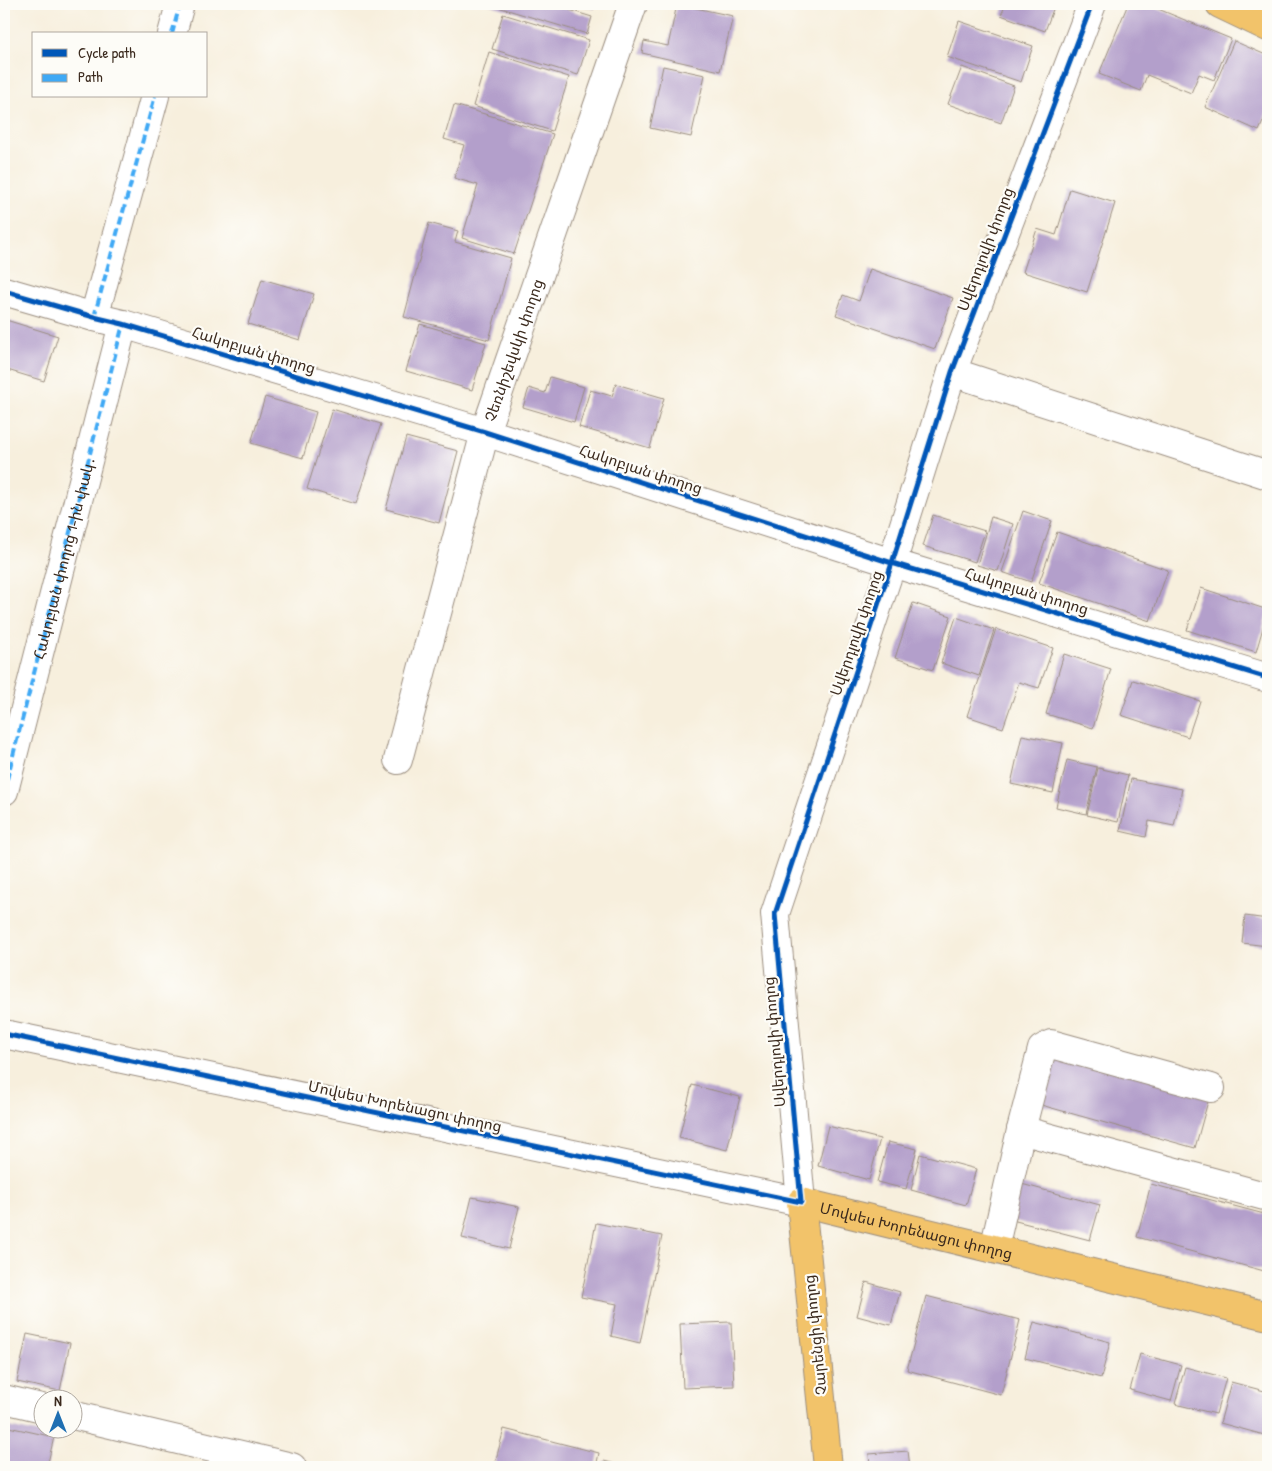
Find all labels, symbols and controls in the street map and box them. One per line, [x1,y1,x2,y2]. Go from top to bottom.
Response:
legend [32,32,208,98]
text: Cycle path [78,42,136,63]
text: Path [78,66,103,87]
street label: Սվերդլովի փողոց [952,184,1018,314]
street label: Չեռնիշեվսկի փողոց [479,276,548,424]
street label: Հակոբյան փողոց [190,321,318,379]
street label: Հակոբյան փողոց [577,439,705,499]
street label: Հակոբյան փողոց 1-ին փակ․ [28,454,99,661]
street label: Հակոբյան փողոց [963,562,1091,620]
street label: Սվերդլովի փողոց [825,568,887,698]
street label: Սվերդլովի փողոց [758,976,790,1108]
street label: Մովսես Խորենացու փողոց [306,1075,504,1137]
street label: Մովսես Խորենացու փողոց [818,1196,1015,1264]
street label: Չարենցի փողոց [798,1274,832,1396]
north arrow [32,1388,82,1438]
text: N [54,1391,62,1410]

